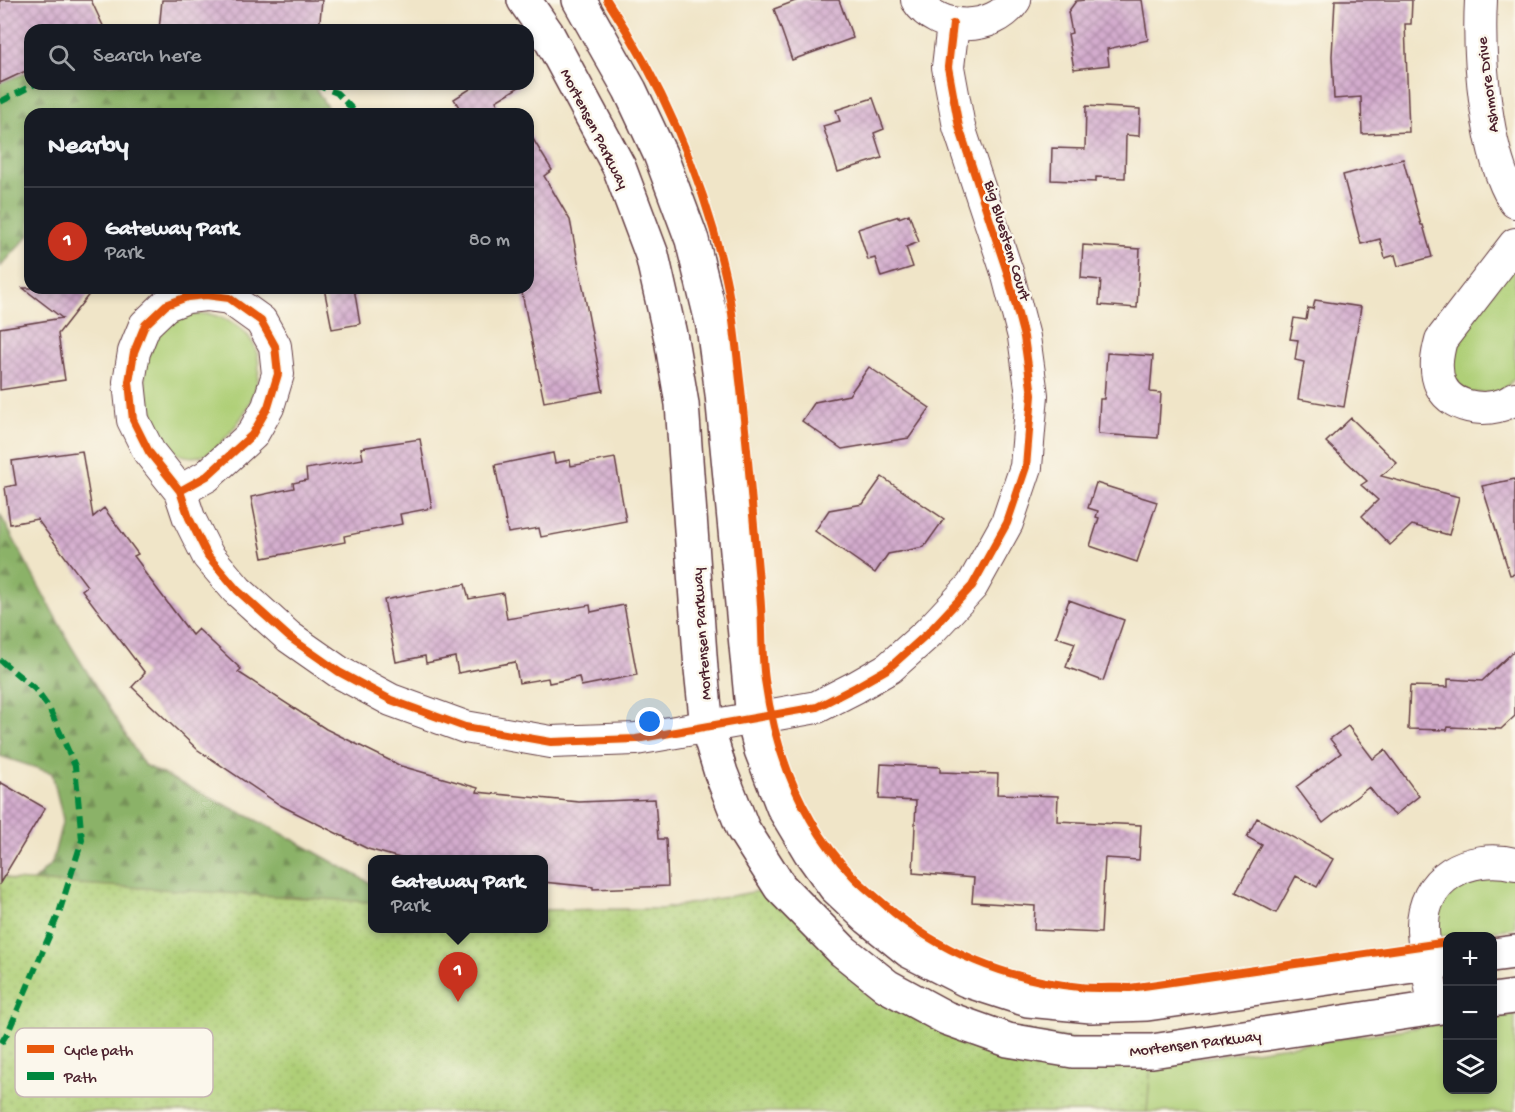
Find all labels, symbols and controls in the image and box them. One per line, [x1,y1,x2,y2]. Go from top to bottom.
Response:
search box [24,24,534,90]
street label: Ashmore Drive [1474,35,1505,133]
icon: search [45,41,78,74]
text: Search here [93,44,201,70]
street label: Mortensen Parkway [554,66,632,193]
text: Nearby [48,132,129,163]
street label: Big Bluestem Court [978,178,1033,305]
text: Gateway Park [105,217,239,243]
text: 1 [63,230,72,253]
text: 80 m [469,230,510,253]
text: Park [105,243,143,266]
street label: Mortensen Parkway [689,567,718,701]
your location [635,707,664,736]
popup [368,855,548,933]
text: Gateway Park [391,870,525,896]
text: Park [391,896,429,919]
map controls [1443,932,1497,1094]
button: + [1443,932,1497,986]
pin: 1 [438,952,478,1002]
button: − [1443,986,1497,1040]
legend [15,1028,213,1097]
street label: Mortensen Parkway [1128,1028,1263,1063]
button: layers [1443,1040,1497,1094]
text: Cycle path [64,1043,134,1062]
text: Path [63,1070,97,1089]

